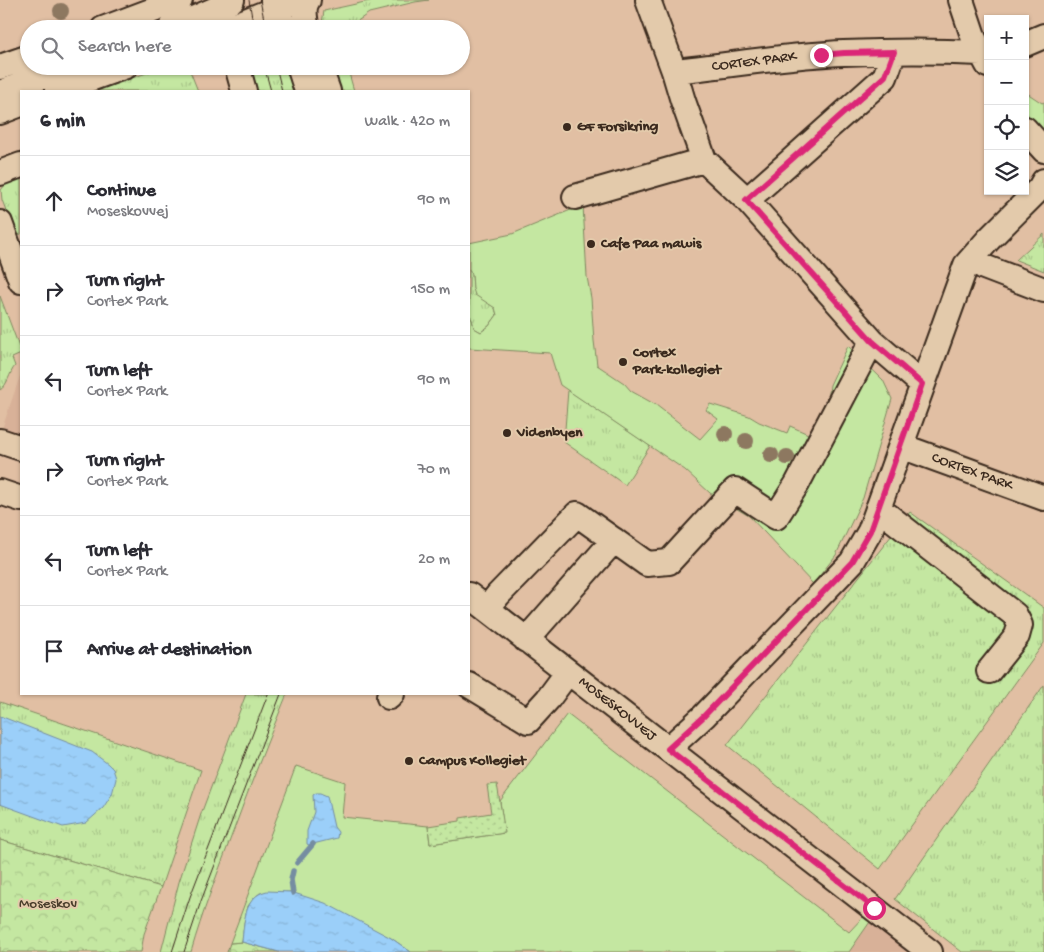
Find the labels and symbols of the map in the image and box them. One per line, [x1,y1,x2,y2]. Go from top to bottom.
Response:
route end [810,44,833,67]
street label: CORTEX PARK [711,48,799,76]
place label: GF Forsikring [577,118,659,136]
marker: GF Forsikring [561,121,573,133]
place label: Cafe Paa mawis [600,235,703,253]
marker: Cafe Paa mawis [585,238,597,250]
place label: Cortex Park-kollegiet [632,344,723,379]
marker: Cortex Park-kollegiet [617,356,629,368]
place label: Videnbyen [516,424,583,442]
marker: Videnbyen [501,427,513,439]
street label: CORTEX PARK [929,449,1017,496]
street label: MOSESKOVVEJ [574,673,660,746]
place label: Campus Kollegiet [418,752,528,770]
marker: Campus Kollegiet [403,755,415,767]
park label: Moseskov [19,895,77,913]
route start [863,897,886,920]

